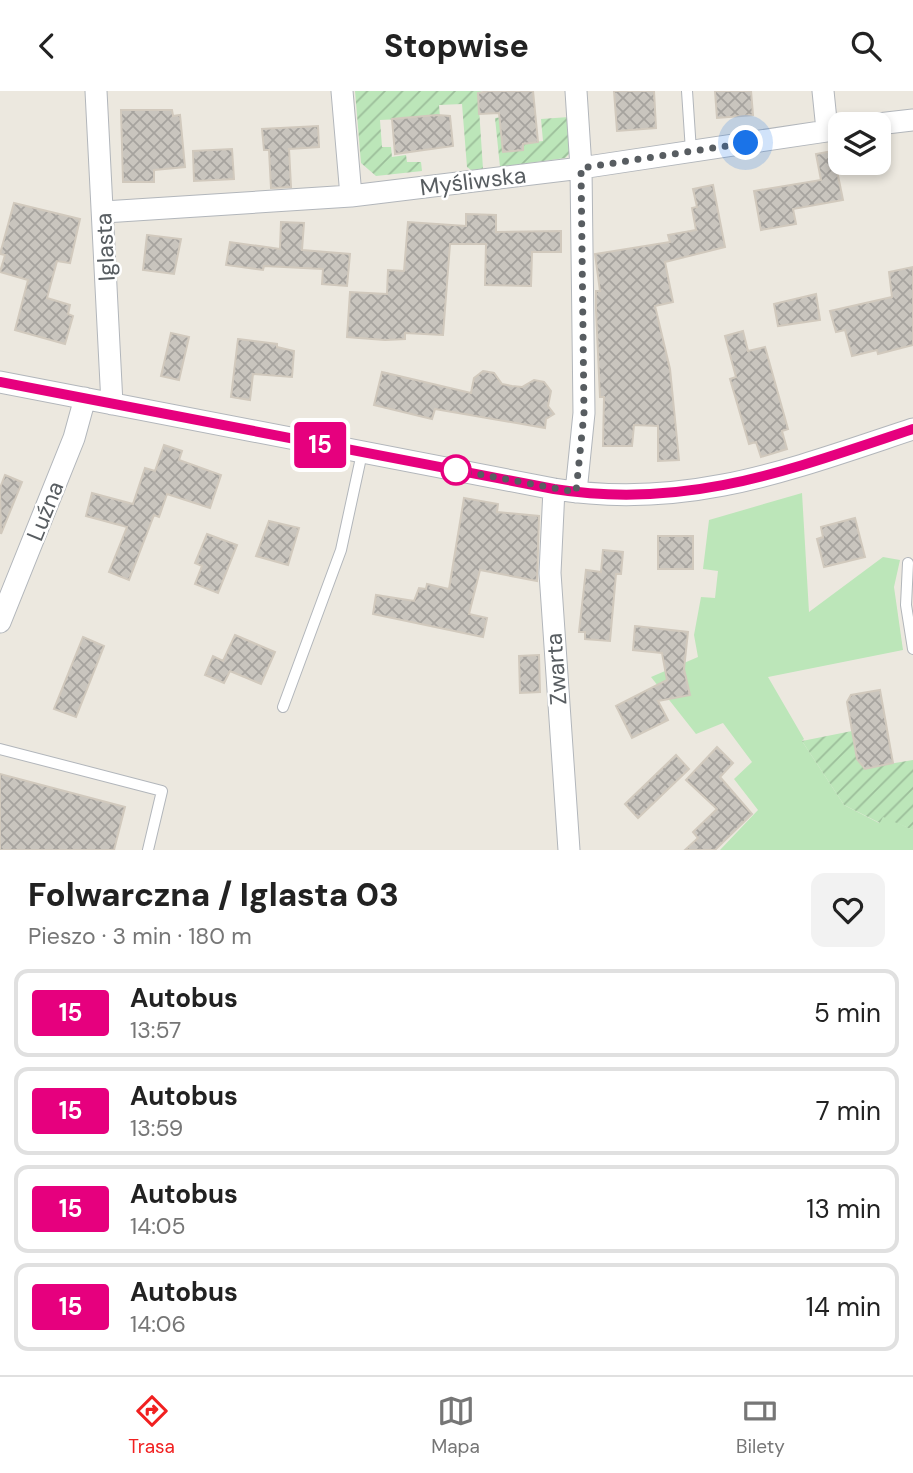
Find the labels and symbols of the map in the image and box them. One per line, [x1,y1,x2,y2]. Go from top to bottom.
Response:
your location [728,125,763,160]
street label: Myśliwska [418,160,528,202]
street label: Iglasta [88,212,122,282]
line badge: 15 [288,422,352,468]
unlabelled marker [441,455,471,485]
street label: Luźna [20,477,70,545]
street label: Zwarta [539,632,573,706]

